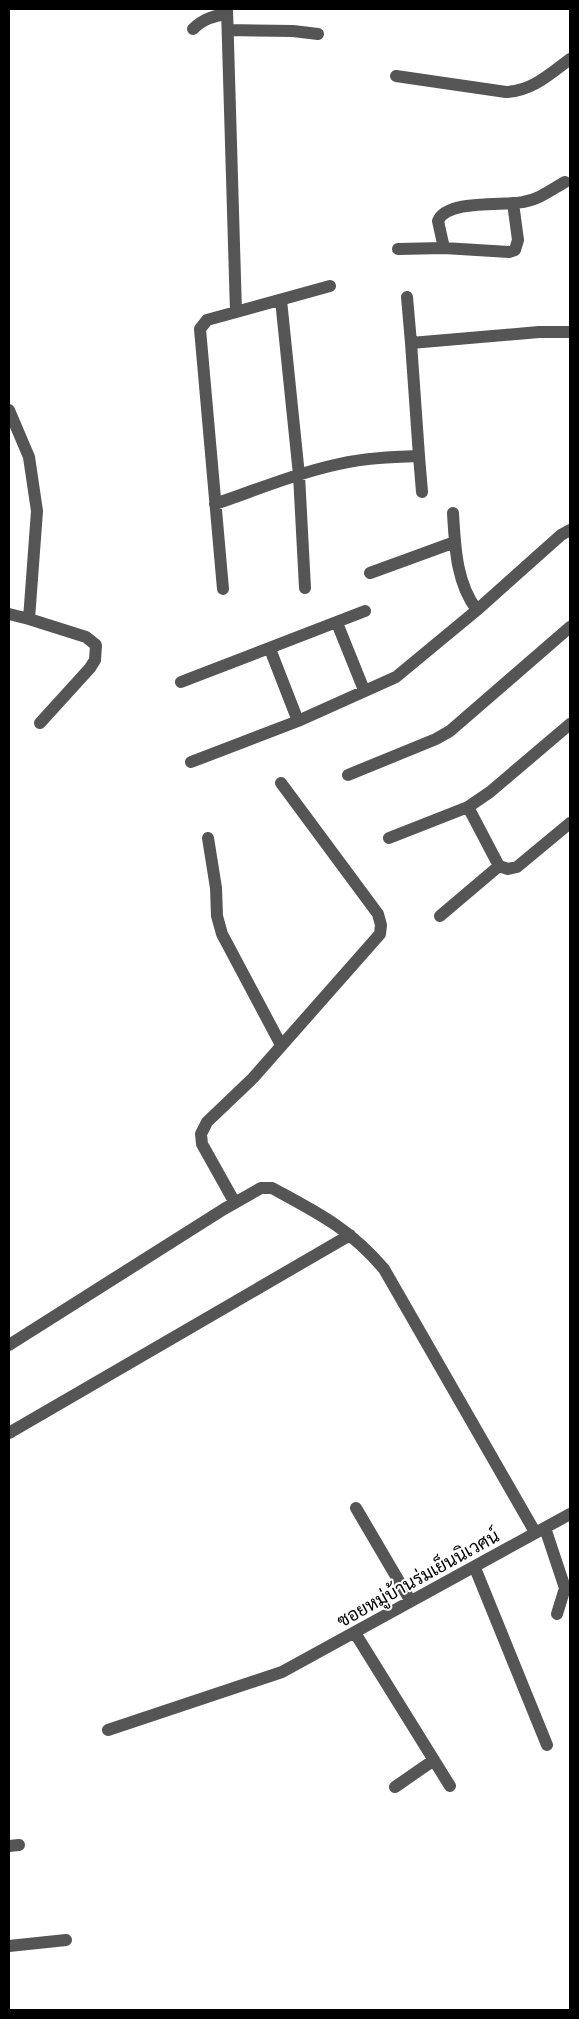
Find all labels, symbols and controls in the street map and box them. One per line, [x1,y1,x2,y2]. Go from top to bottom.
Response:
street label: ซอยหมู่บ้านร่มเย็นนิเวศน์ [332,1522,504,1634]

